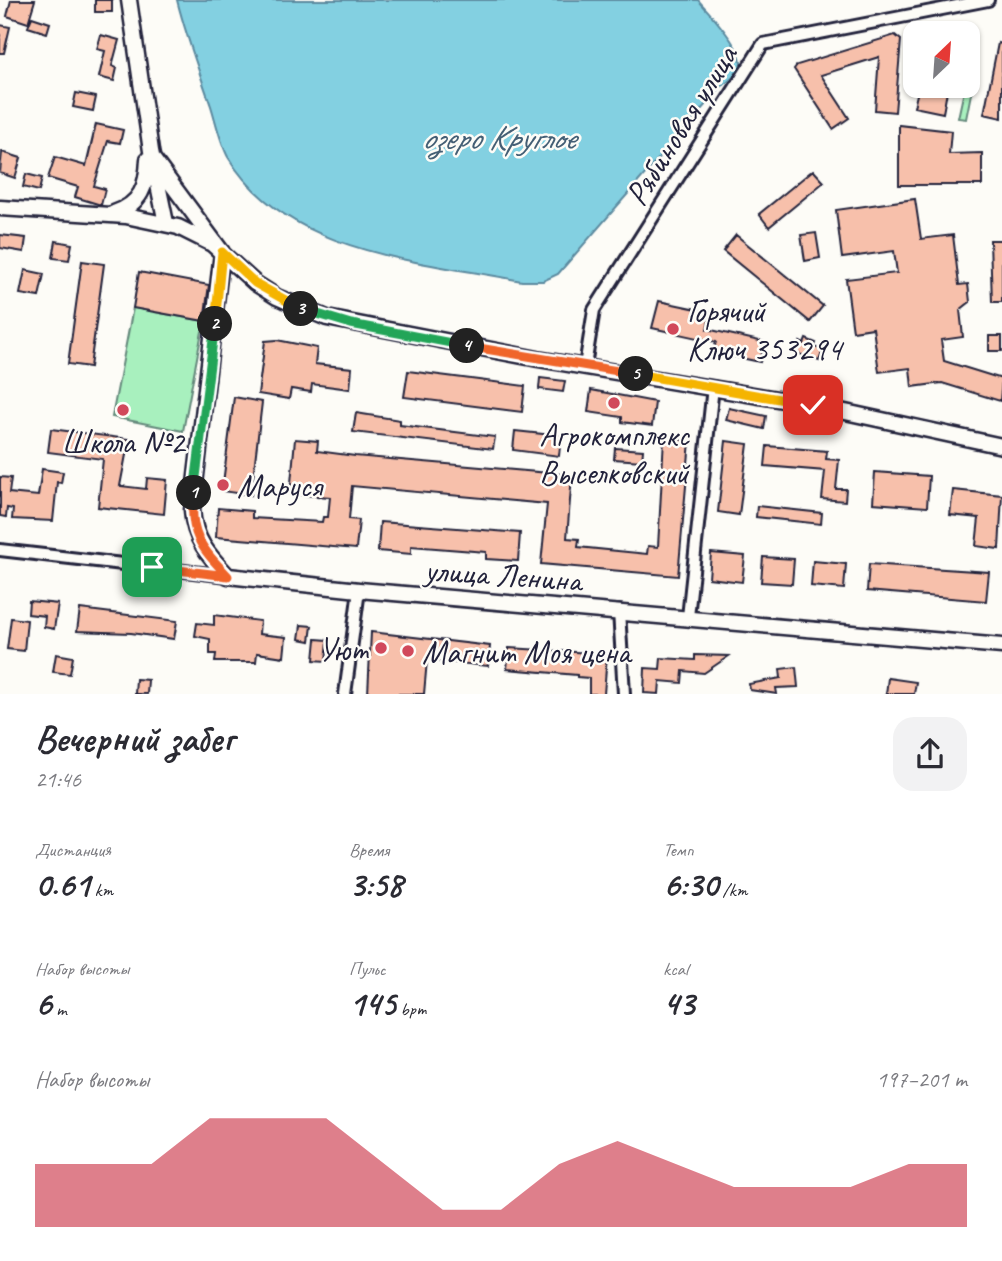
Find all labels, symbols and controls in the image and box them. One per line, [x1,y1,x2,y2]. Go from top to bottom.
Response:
north arrow [903,21,980,98]
map controls [903,21,980,98]
street label: Рябиновая улица [615,36,748,213]
water label: озеро Круглое [421,115,579,160]
place label: Горячий Ключ 353294 [687,290,845,370]
pin: 3 [284,292,318,326]
text: 3 [296,296,305,320]
pin: 2 [198,306,232,342]
text: 2 [210,311,219,335]
marker: Горячий Ключ 353294 [665,321,681,337]
pin: 4 [449,328,484,364]
text: 4 [462,333,471,357]
pin: 5 [618,356,654,392]
text: 5 [631,361,640,385]
pin [783,375,843,435]
icon: check [794,386,832,424]
marker: Агрокомплекс Выселковский [606,395,622,411]
marker: Школа №2 [115,402,131,418]
place label: Агрокомплекс Выселковский [539,414,691,494]
place label: Школа №2 [62,421,188,463]
place label: Маруся [237,465,324,507]
pin: 1 [176,476,212,510]
marker: Маруся [215,477,231,493]
text: 1 [189,480,198,504]
pin [122,537,182,597]
icon: arrive [133,548,171,586]
street label: улица Ленина [421,548,585,602]
place label: Уют [318,628,369,670]
place label: Магнит Моя цена [422,631,633,673]
marker: Уют [373,640,389,656]
marker: Магнит Моя цена [400,643,416,659]
text: Вечерний забег [35,715,234,762]
button: share [893,717,967,791]
text: 21:46 [35,765,81,794]
text: Дистанция [35,838,111,862]
text: Время [349,838,389,862]
text: Темп [663,838,694,862]
text: 0.61 [35,862,90,907]
text: 3:58 [349,862,403,907]
text: 6:30 [663,862,718,907]
text: km [90,878,113,902]
text: /km [718,878,747,902]
text: Набор высоты [35,957,129,981]
text: Пульс [349,957,386,981]
text: kcal [663,957,688,981]
text: 6 [35,981,52,1026]
text: 145 [349,981,396,1026]
text: 43 [663,981,695,1026]
text: m [52,997,67,1021]
text: bpm [396,997,426,1021]
text: Набор высоты [35,1065,149,1094]
text: 197–201 m [876,1065,967,1094]

